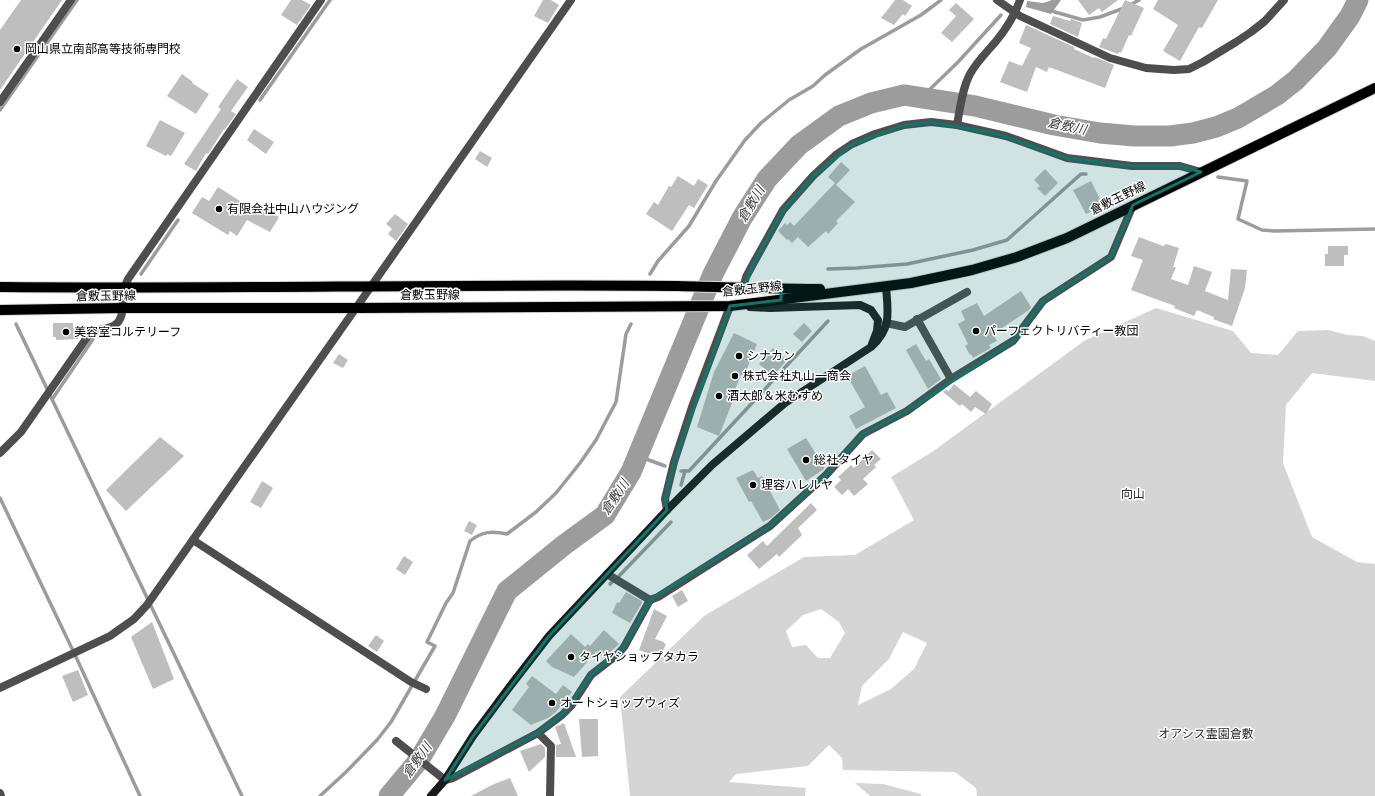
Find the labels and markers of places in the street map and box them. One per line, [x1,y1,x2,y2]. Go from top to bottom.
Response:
place label: 岡山県立南部高等技術専門校 [25,41,181,57]
marker: 岡山県立南部高等技術専門校 [12,44,22,54]
place label: 有限会社中山ハウジング [227,201,359,217]
marker: 有限会社中山ハウジング [214,204,224,214]
place label: パーフェクトリバティー教団 [984,323,1139,339]
place label: 美容室コルテリーフ [74,324,181,340]
marker: パーフェクトリバティー教団 [971,326,981,336]
marker: 美容室コルテリーフ [61,327,71,337]
place label: シナカン [747,348,795,364]
marker: シナカン [734,351,744,361]
place label: 株式会社丸山一商会 [743,368,851,384]
marker: 株式会社丸山一商会 [730,371,740,381]
place label: 酒太郎＆米むすめ [727,388,823,404]
marker: 酒太郎＆米むすめ [714,391,724,401]
place label: 総社タイヤ [814,452,874,468]
marker: 総社タイヤ [801,455,811,465]
place label: 理容ハレルヤ [761,477,833,493]
marker: 理容ハレルヤ [748,480,758,490]
place label: タイヤショップタカラ [579,649,699,665]
marker: タイヤショップタカラ [566,652,576,662]
place label: オートショップウィズ [560,695,680,711]
marker: オートショップウィズ [547,698,557,708]

